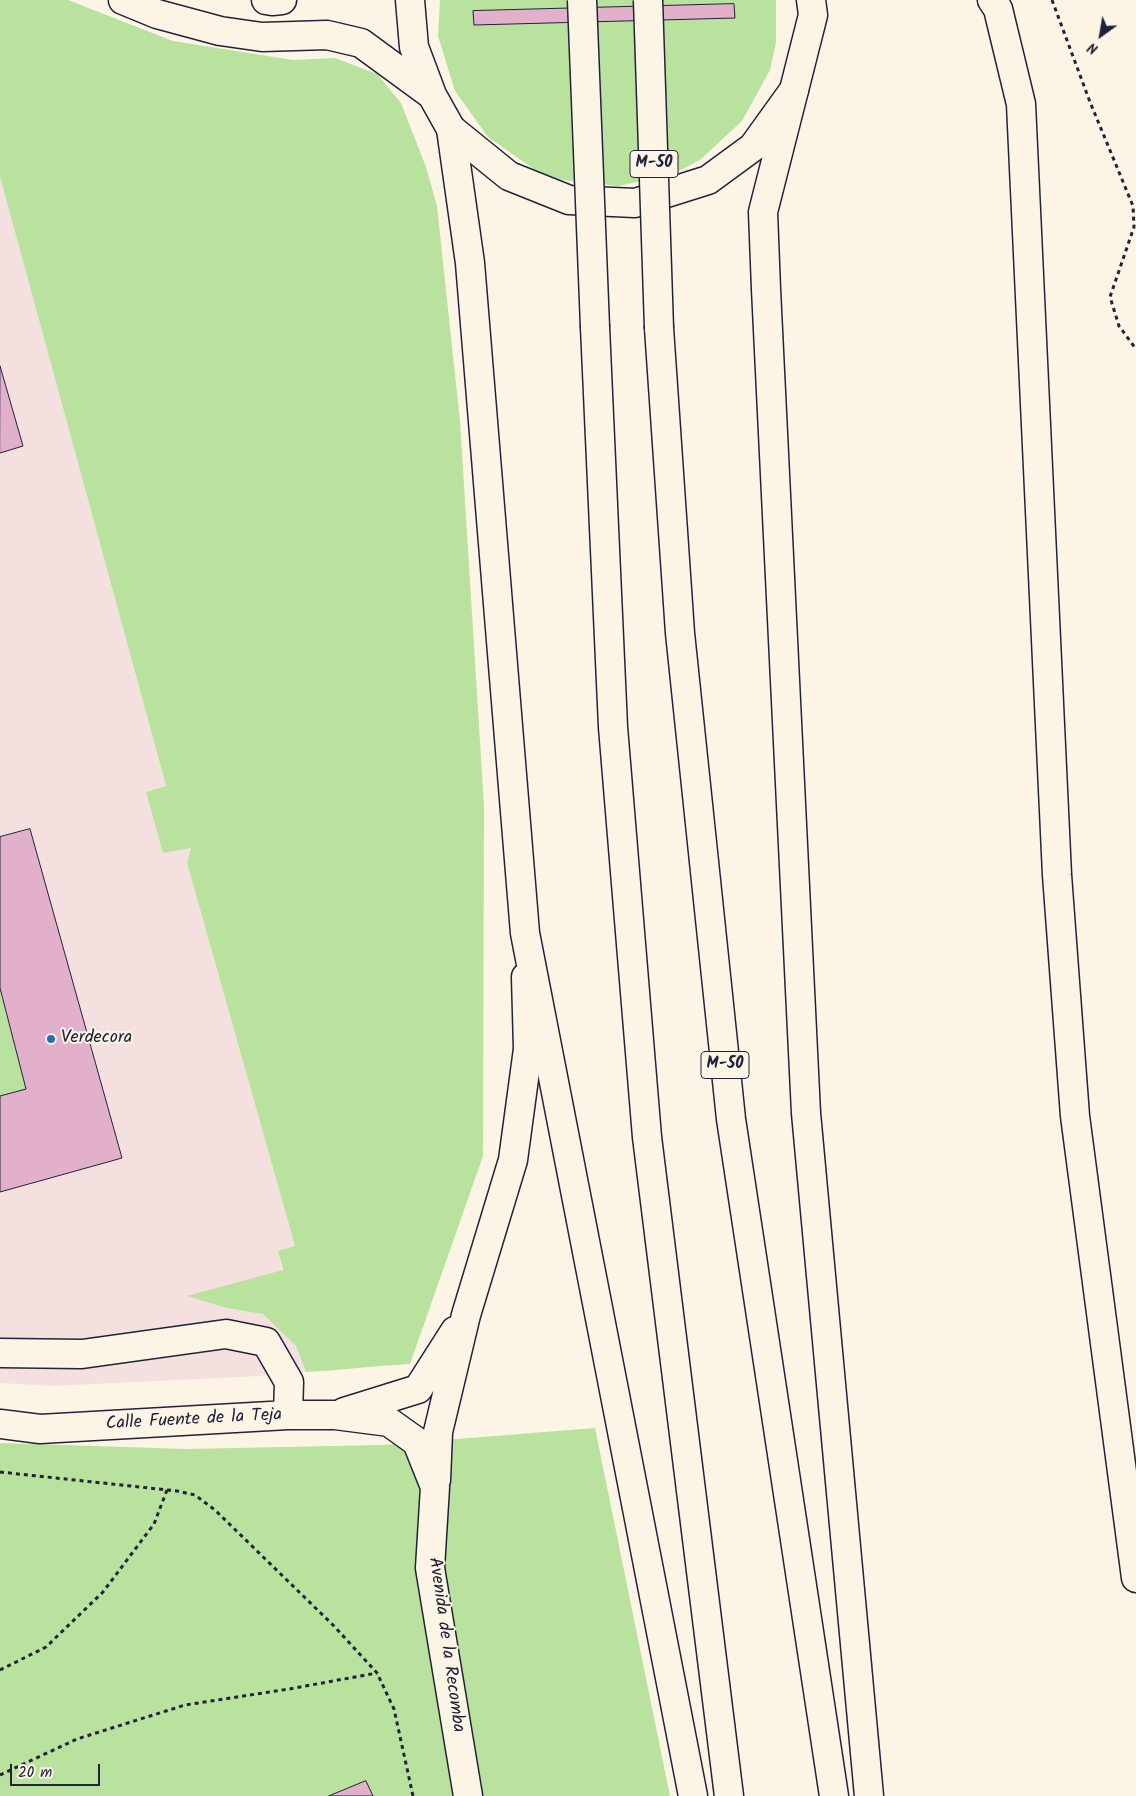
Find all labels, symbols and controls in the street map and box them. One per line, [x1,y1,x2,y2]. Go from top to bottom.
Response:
north arrow [1076,10,1126,60]
text: N [1083,36,1103,59]
road number: M-50 [630,150,678,178]
place label: Verdecora [61,1028,132,1050]
marker: Verdecora [45,1033,57,1045]
road number: M-50 [701,1052,749,1078]
street label: Calle Fuente de la Teja [105,1406,283,1436]
street label: Avenida de la Recomba [422,1556,468,1734]
scale bar [12,1754,102,1786]
text: 20 m [18,1761,52,1785]

